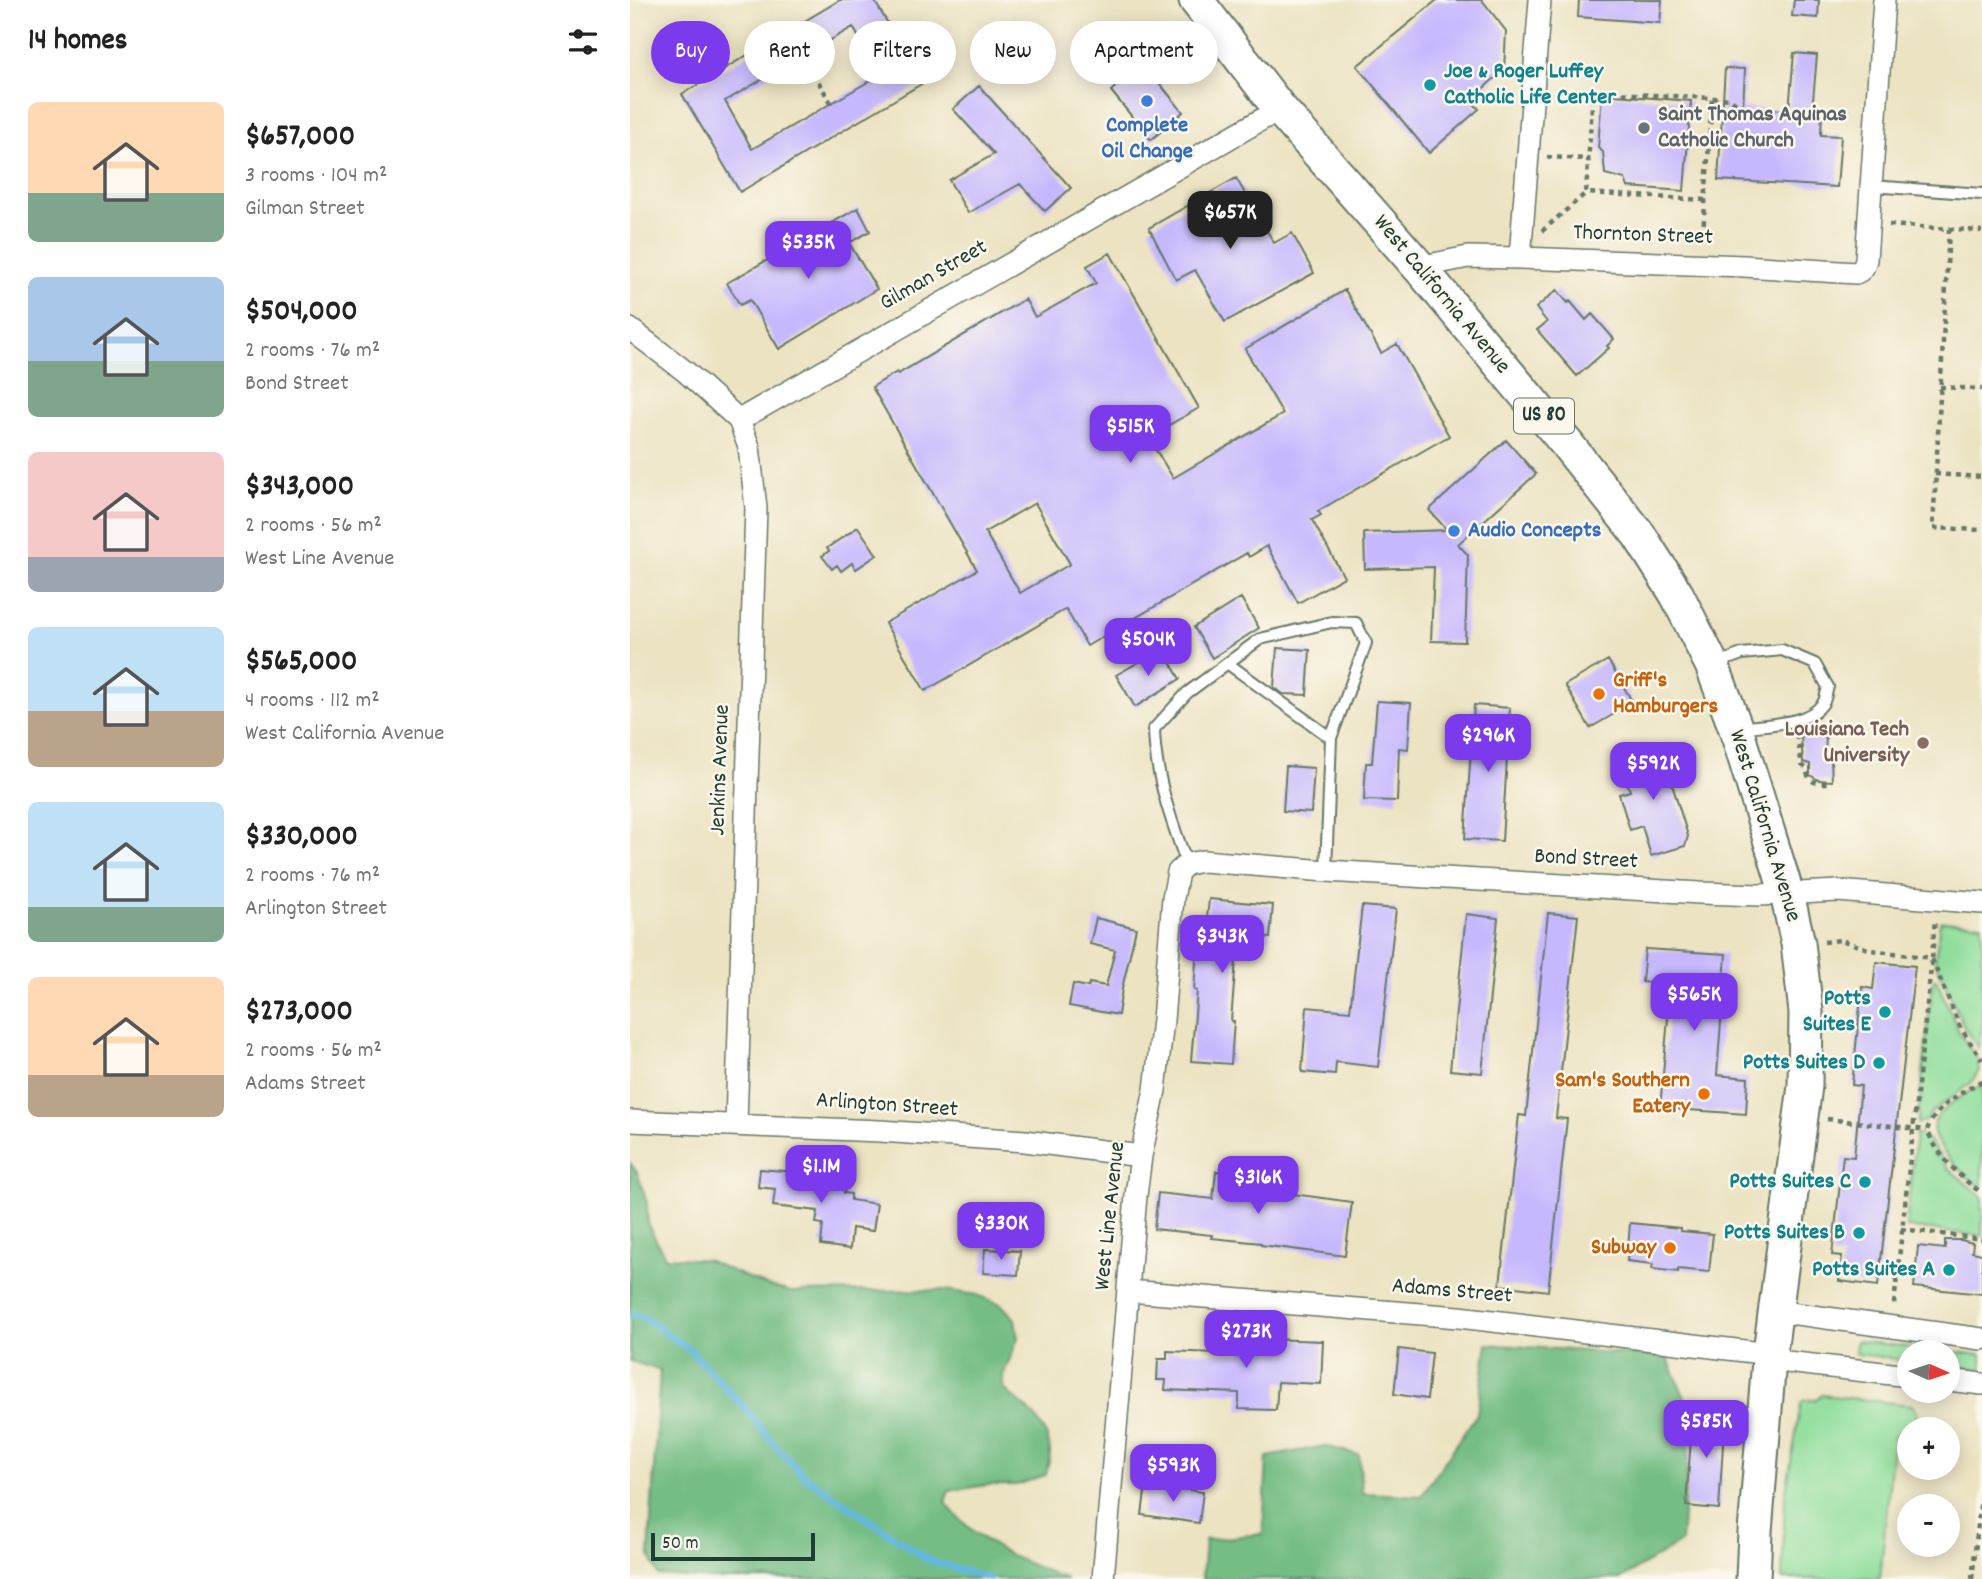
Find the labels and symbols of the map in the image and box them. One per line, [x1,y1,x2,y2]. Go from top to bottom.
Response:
place label: Joe & Roger Luffey Catholic Life Center [1444,56,1616,115]
marker: Joe & Roger Luffey Catholic Life Center [1422,77,1438,93]
marker: Complete Oil Change [1139,93,1155,109]
place label: Saint Thomas Aquinas Catholic Church [1658,99,1847,158]
place label: Complete Oil Change [1101,110,1193,169]
marker: Saint Thomas Aquinas Catholic Church [1636,120,1652,136]
pin: $657K [1181,191,1279,251]
street label: West California Avenue [1364,208,1518,382]
street label: Thornton Street [1573,217,1713,255]
pin: $535K [759,222,857,281]
street label: Gilman Street [874,232,994,320]
road number: US 80 [1514,398,1574,434]
pin: $515K [1081,406,1179,465]
place label: Audio Concepts [1468,515,1602,548]
marker: Audio Concepts [1446,523,1462,539]
pin: $504K [1099,618,1197,678]
place label: Griff's Hamburgers [1613,665,1718,724]
marker: Griff's Hamburgers [1591,686,1607,702]
street label: Jenkins Avenue [702,704,740,836]
pin: $296K [1439,714,1537,774]
place label: Louisiana Tech University [1785,714,1911,773]
street label: West California Avenue [1719,726,1809,926]
marker: Louisiana Tech University [1915,735,1931,751]
pin: $592K [1604,742,1702,802]
street label: Bond Street [1533,841,1639,879]
pin: $343K [1173,916,1271,975]
pin: $565K [1645,974,1743,1033]
place label: Potts Suites E [1803,983,1872,1042]
marker: Potts Suites E [1877,1004,1893,1020]
place label: Potts Suites D [1743,1047,1865,1080]
marker: Potts Suites D [1871,1055,1887,1071]
place label: Sam's Southern Eatery [1555,1065,1692,1124]
street label: Arlington Street [815,1085,959,1127]
marker: Sam's Southern Eatery [1696,1086,1712,1102]
street label: West Line Avenue [1087,1140,1135,1292]
pin: $1.1M [772,1146,870,1205]
pin: $316K [1209,1156,1307,1216]
place label: Potts Suites C [1729,1166,1852,1199]
marker: Potts Suites C [1857,1174,1873,1190]
pin: $330K [952,1202,1050,1262]
place label: Potts Suites B [1724,1217,1845,1250]
marker: Potts Suites B [1851,1225,1867,1241]
place label: Subway [1591,1232,1658,1265]
marker: Subway [1662,1240,1678,1256]
place label: Potts Suites A [1812,1254,1935,1287]
marker: Potts Suites A [1941,1262,1957,1278]
street label: Adams Street [1390,1270,1514,1314]
pin: $273K [1197,1310,1295,1370]
north arrow [1897,1340,1960,1404]
pin: $585K [1657,1400,1755,1460]
pin: $593K [1124,1444,1222,1504]
scale bar [651,1530,816,1562]

